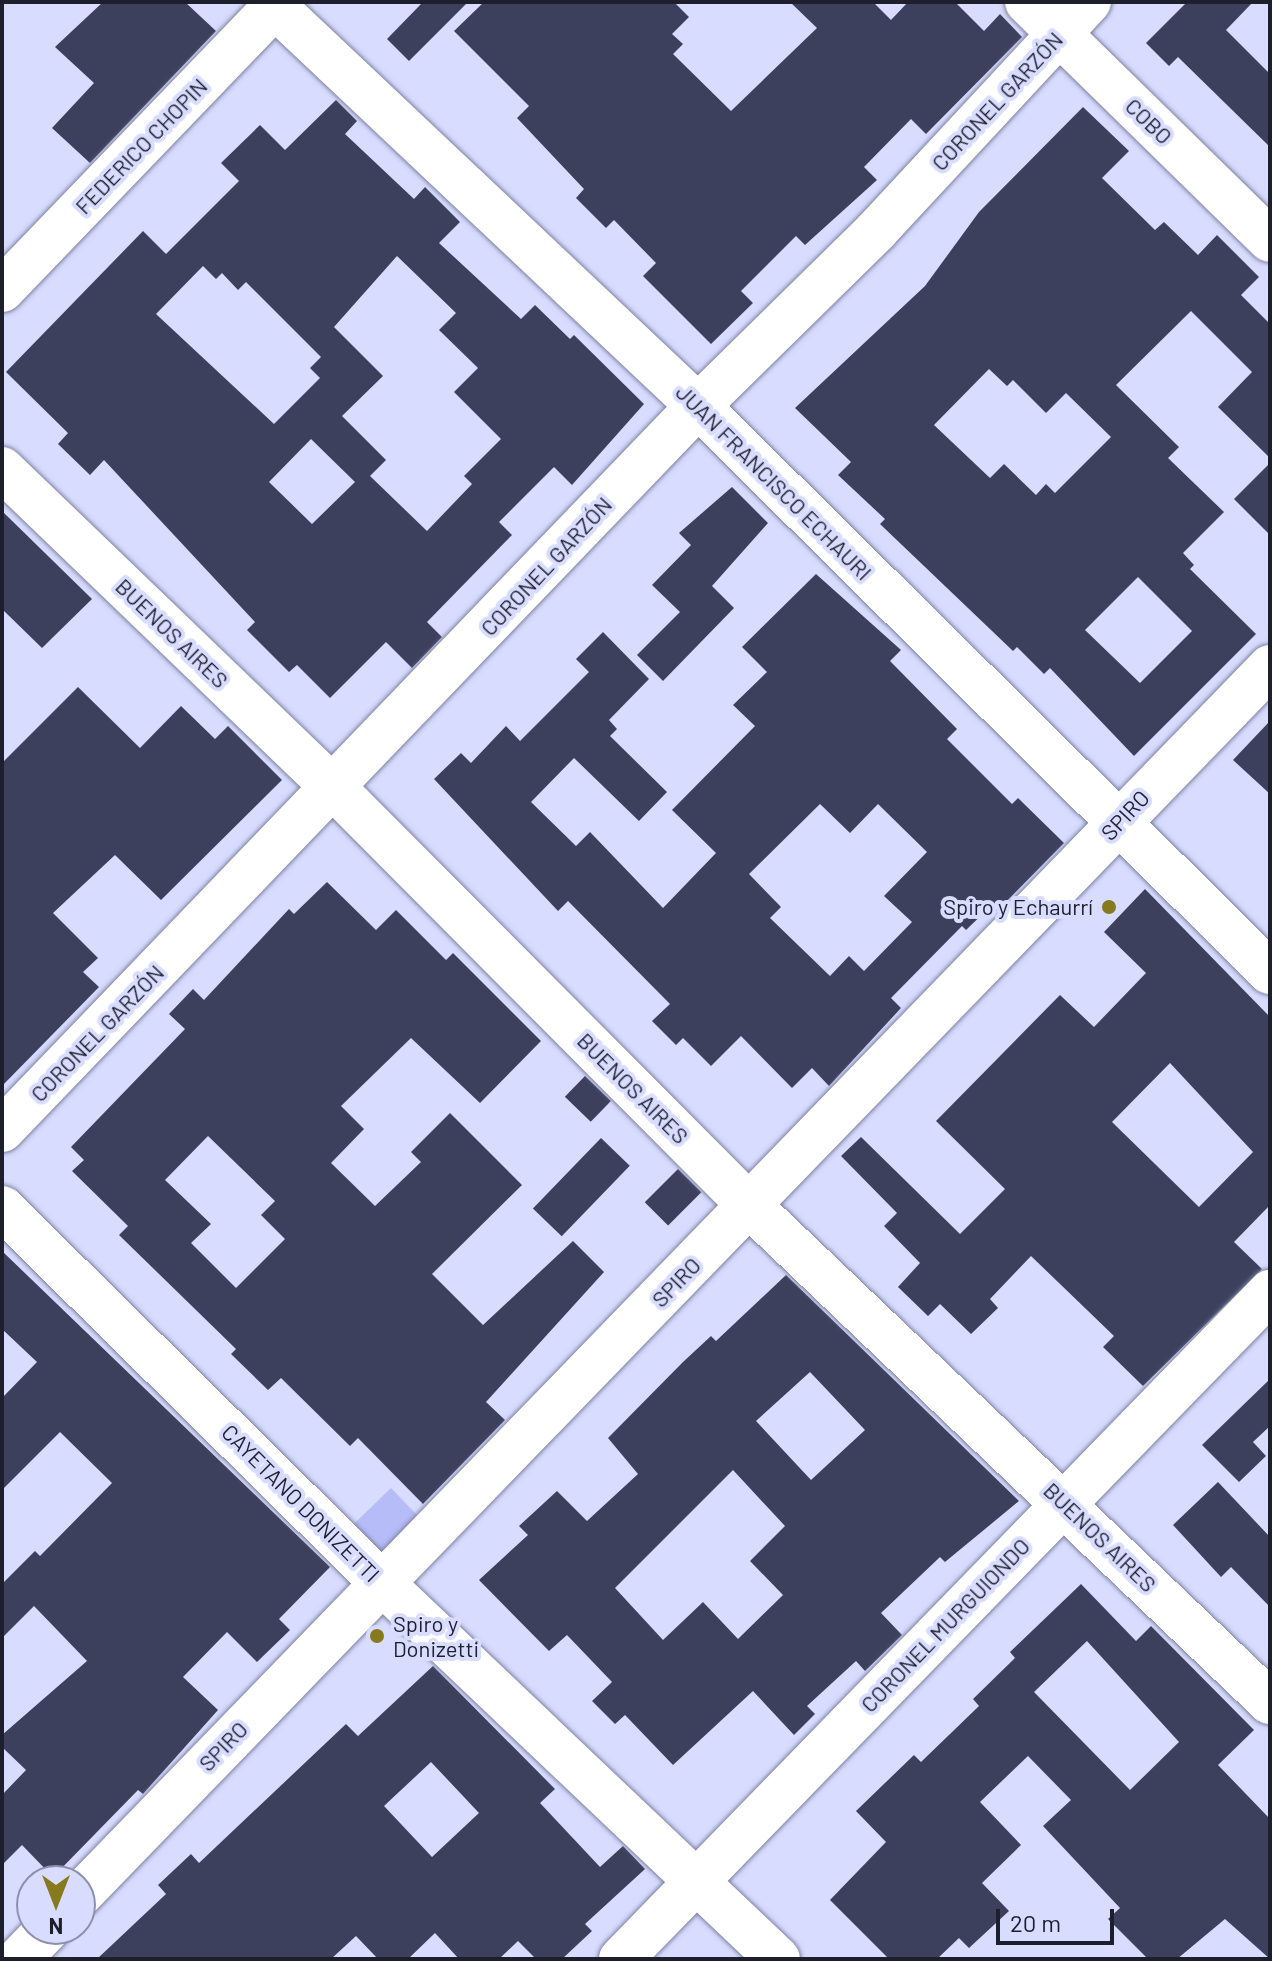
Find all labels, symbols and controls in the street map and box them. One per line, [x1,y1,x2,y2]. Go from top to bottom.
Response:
street label: CORONEL GARZÓN [926,26,1068,176]
street label: FEDERICO CHOPIN [70,73,212,219]
street label: COBO [1120,93,1178,149]
street label: JUAN FRANCISCO ECHAURI [671,379,877,585]
street label: CORONEL GARZÓN [475,491,617,641]
street label: BUENOS AIRES [110,573,234,693]
street label: SPIRO [1095,785,1155,845]
place label: Spiro y Echaurrí [943,894,1093,920]
marker: Spiro y Echaurrí [1100,898,1118,916]
street label: CORONEL GARZÓN [25,959,169,1107]
street label: BUENOS AIRES [572,1027,694,1149]
street label: SPIRO [646,1252,706,1312]
street label: CAYETANO DONIZETTI [217,1419,385,1587]
street label: BUENOS AIRES [1038,1477,1162,1597]
street label: CORONEL MURGUIONDO [855,1533,1035,1717]
place label: Spiro y Donizetti [393,1610,479,1662]
marker: Spiro y Donizetti [368,1627,386,1645]
street label: SPIRO [193,1716,253,1776]
north arrow [16,1865,96,1945]
scale bar [1000,1893,1118,1943]
text: 20 m [1010,1908,1061,1937]
text: N [49,1914,63,1940]

